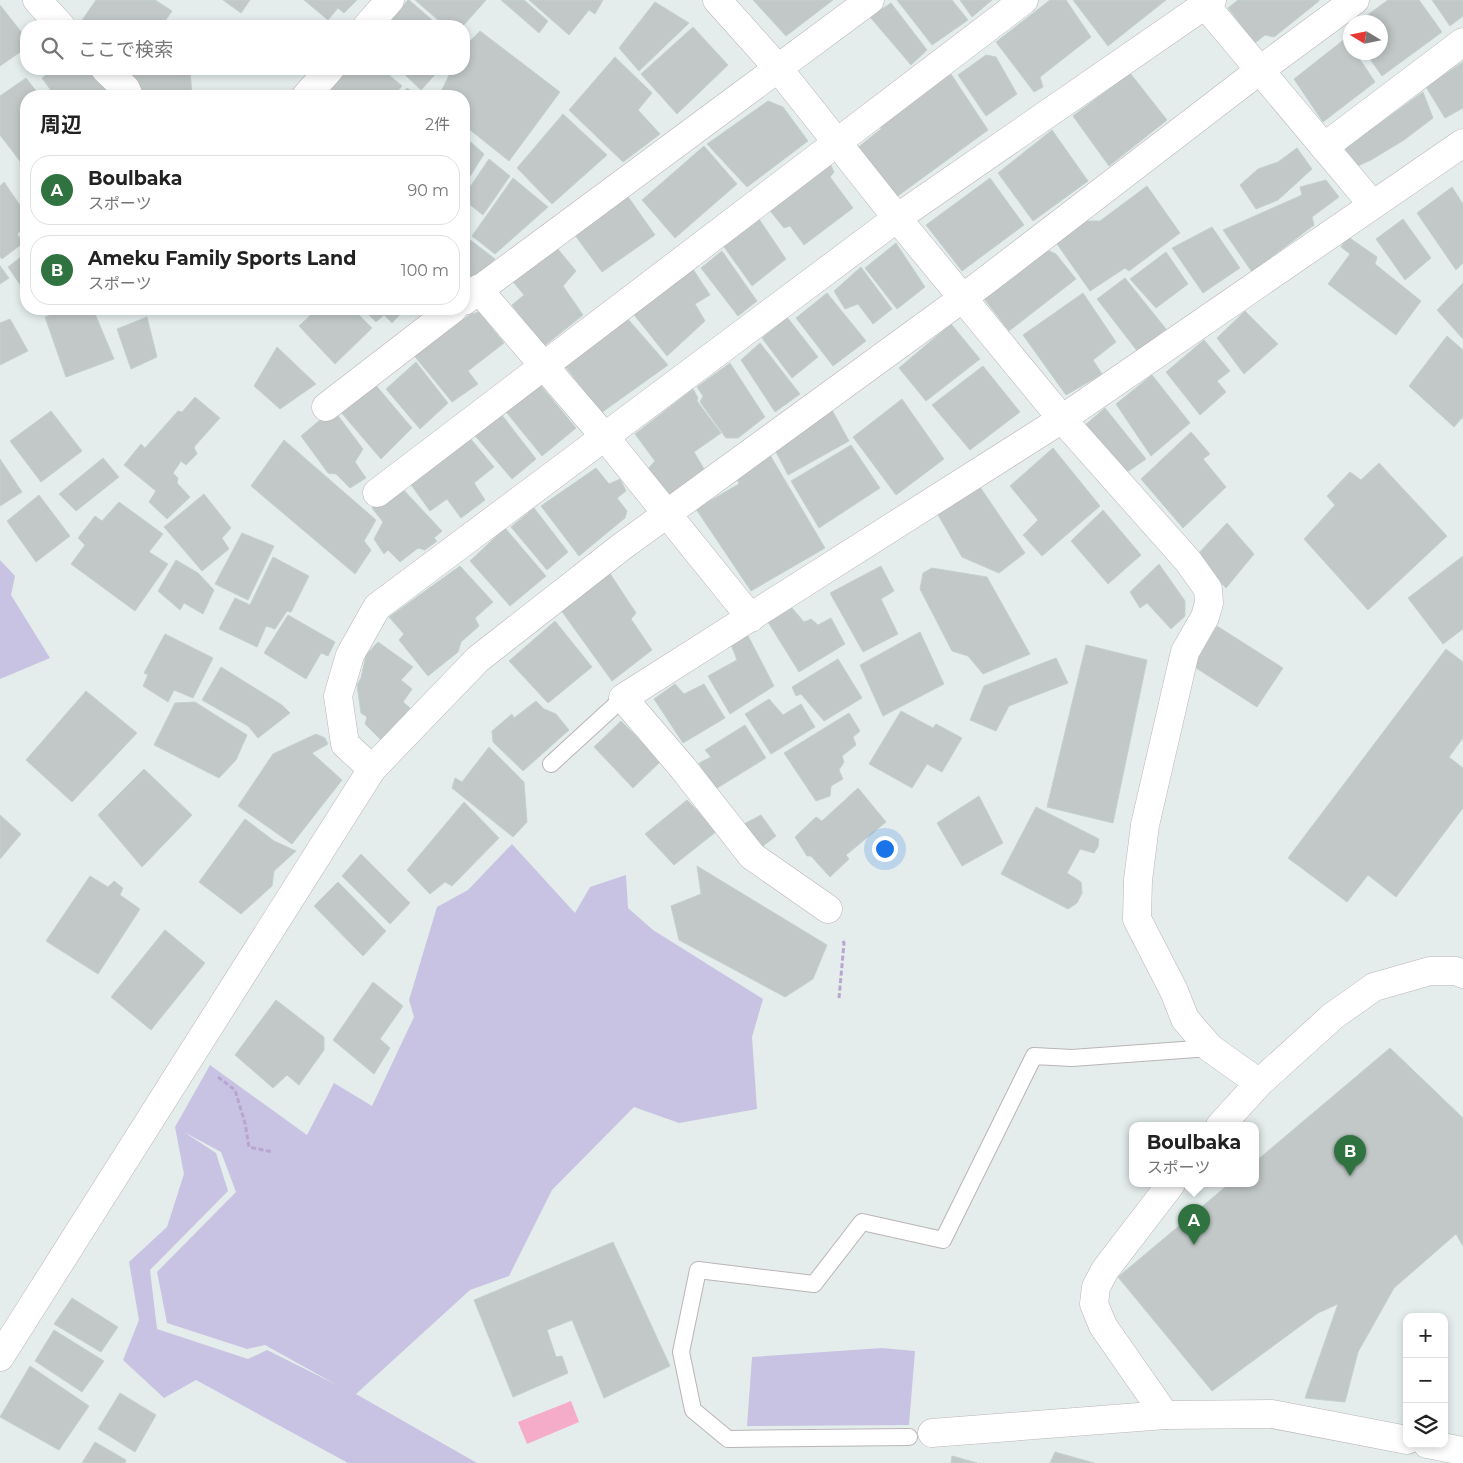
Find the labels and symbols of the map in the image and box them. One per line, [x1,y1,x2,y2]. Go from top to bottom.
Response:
north arrow [1343,15,1388,60]
your location [872,836,898,862]
pin: B [1334,1135,1366,1176]
pin: A [1178,1204,1210,1245]

